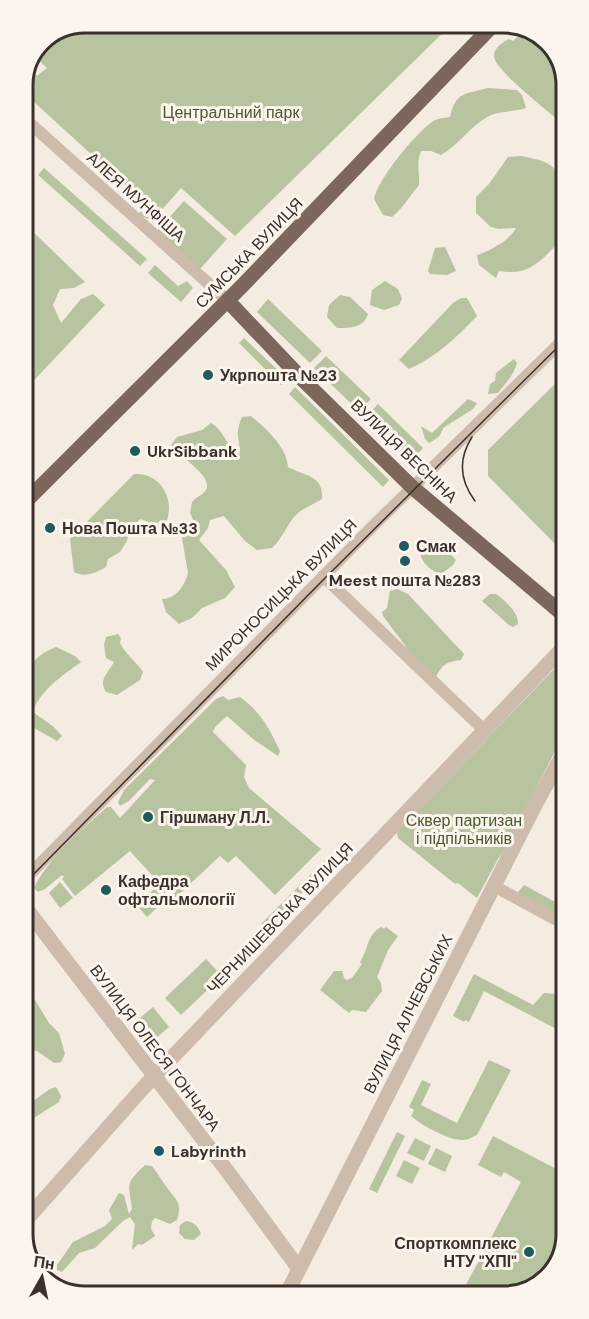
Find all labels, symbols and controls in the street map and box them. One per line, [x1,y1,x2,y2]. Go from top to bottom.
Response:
park label: Центральний парк [163,102,300,123]
street label: АЛЕЯ МУНФІША [83,147,190,247]
street label: СУМСЬКА ВУЛИЦЯ [191,193,307,313]
place label: Укрпошта №23 [220,365,337,386]
marker: Укрпошта №23 [201,368,215,382]
street label: ВУЛИЦЯ ВЕСНІНА [346,395,462,508]
place label: UkrSibbank [147,441,238,462]
marker: UkrSibbank [128,444,142,458]
street label: МИРОНОСИЦЬКА ВУЛИЦЯ [201,515,361,675]
place label: Нова Пошта №33 [62,518,198,539]
marker: Нова Пошта №33 [43,521,57,535]
place label: Смак [416,536,457,557]
marker: Смак [397,539,411,553]
marker: Meest пошта №283 [398,554,412,568]
place label: Meest пошта №283 [329,570,481,591]
place label: Гіршману Л.Л. [160,807,270,828]
marker: Гіршману Л.Л. [141,810,155,824]
park label: Сквер партизан і підпільників [406,810,522,849]
street label: ЧЕРНИШЕВСЬКА ВУЛИЦЯ [202,838,358,998]
place label: Кафедра офтальмології [118,871,235,910]
marker: Кафедра офтальмології [99,883,113,897]
street label: ВУЛИЦЯ АЛЧЕВСЬКИХ [359,931,457,1097]
street label: ВУЛИЦЯ ОЛЕСЯ ГОНЧАРА [85,960,225,1136]
place label: Labyrinth [171,1141,246,1162]
marker: Labyrinth [152,1144,166,1158]
place label: Спорткомплекс НТУ "ХПІ" [394,1233,517,1272]
marker: Спорткомплекс НТУ "ХПІ" [522,1245,536,1259]
north arrow [12,1247,72,1307]
text: Пн [32,1251,56,1275]

